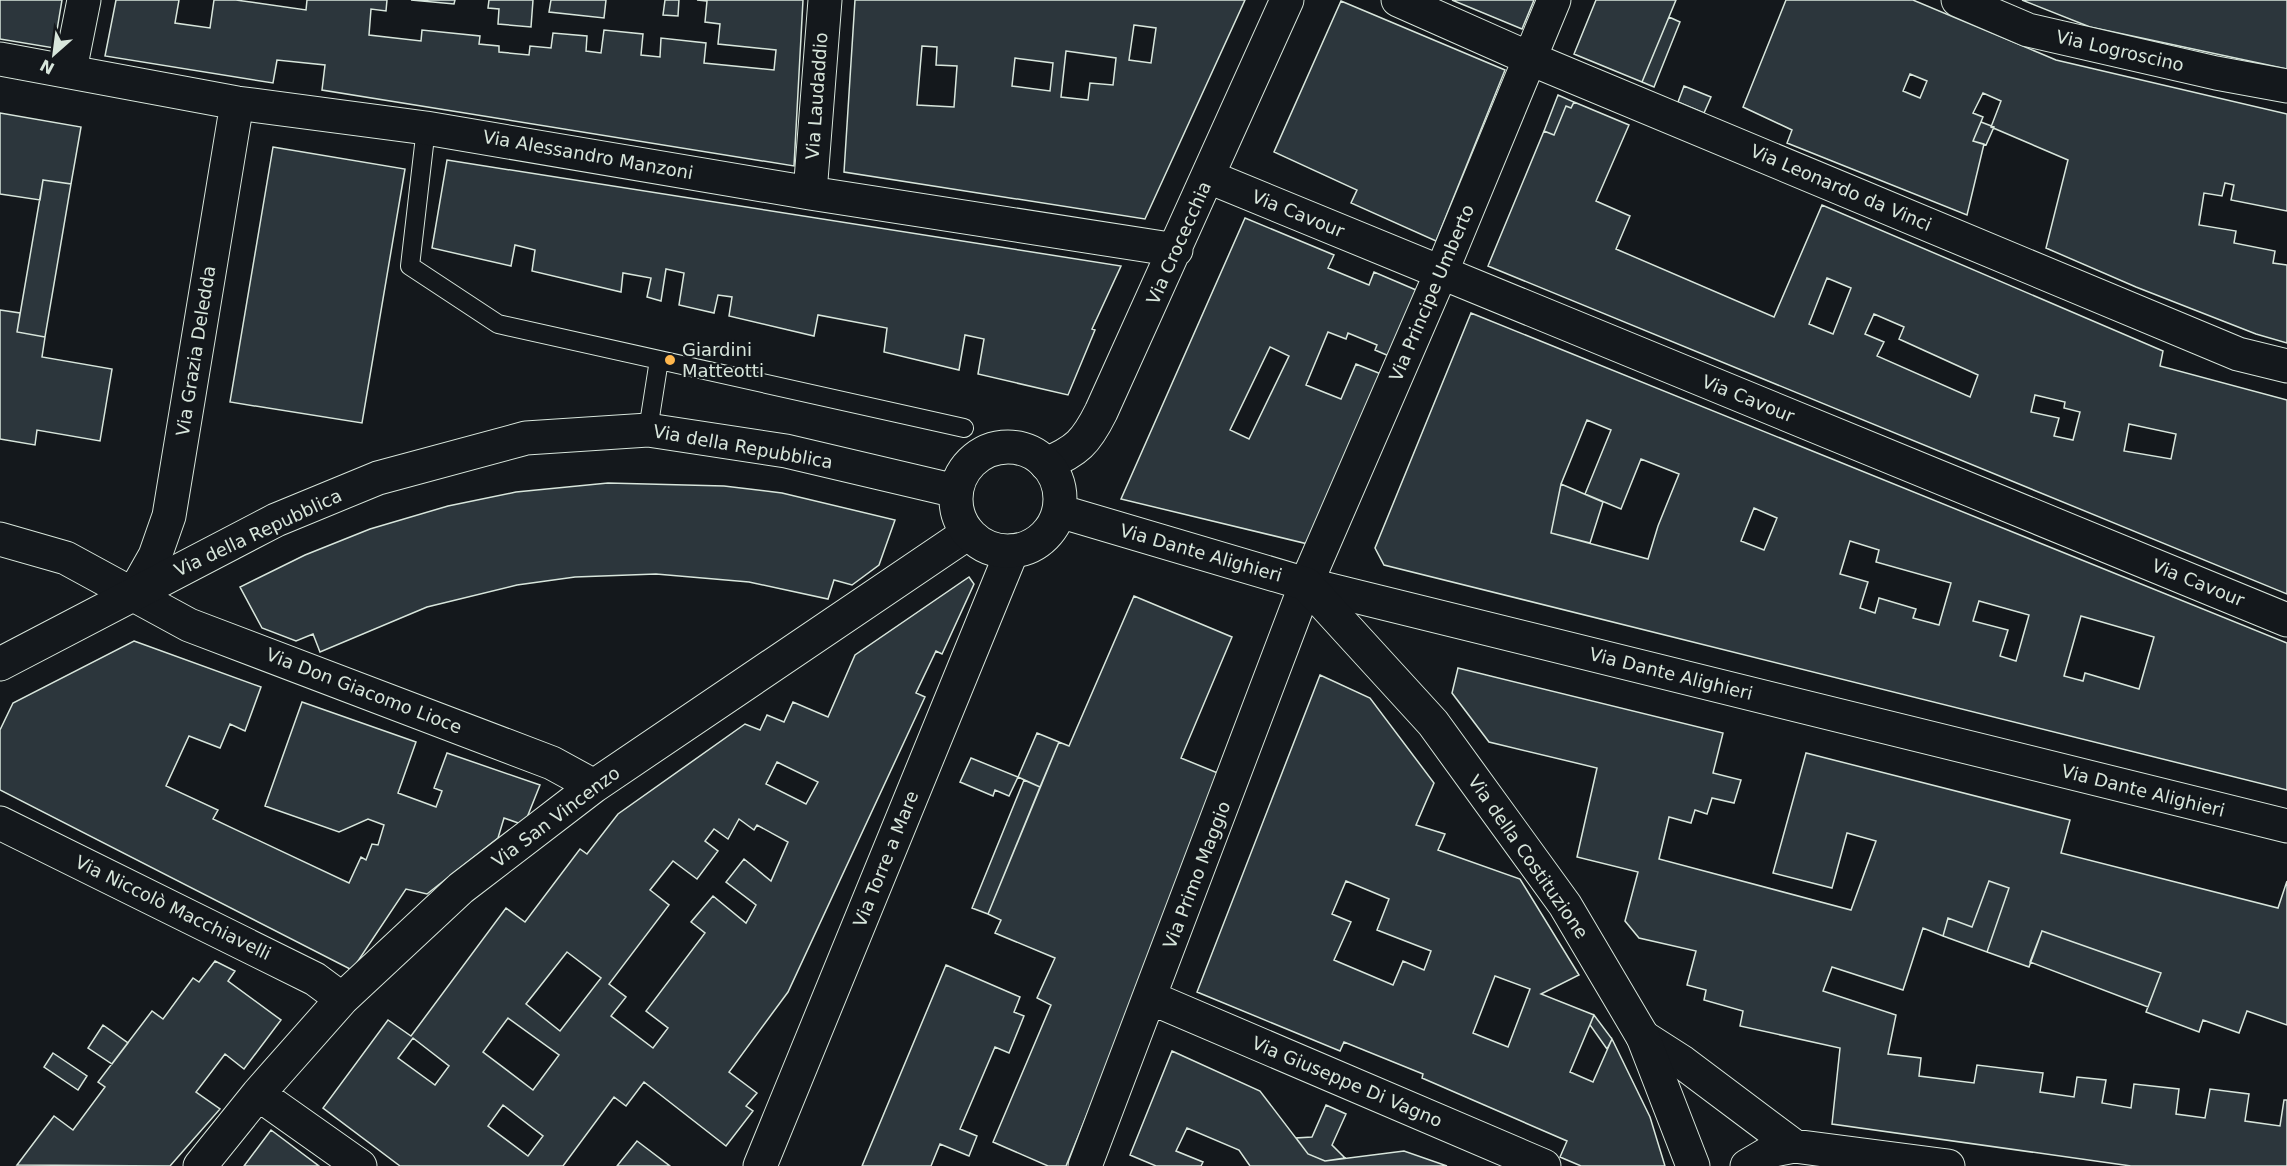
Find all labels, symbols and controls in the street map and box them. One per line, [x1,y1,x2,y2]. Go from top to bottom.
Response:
north arrow [24,24,84,84]
street label: Via Logroscino [2054,26,2186,75]
street label: Via Laudaddio [802,32,831,160]
text: N [37,55,58,78]
street label: Via Alessandro Manzoni [481,126,695,183]
street label: Via Leonardo da Vinci [1748,140,1935,235]
street label: Via Crocecchia [1142,178,1215,308]
street label: Via Cavour [1249,185,1348,242]
street label: Via Principe Umberto [1385,201,1478,384]
street label: Via Grazia Deledda [172,264,219,438]
place label: Giardini Matteotti [682,339,764,381]
marker: Giardini Matteotti [663,353,677,367]
street label: Via Cavour [1699,370,1798,427]
street label: Via della Repubblica [651,420,835,473]
street label: Via della Repubblica [171,485,345,581]
street label: Via Dante Alighieri [1118,519,1285,586]
street label: Via Cavour [2149,554,2248,611]
street label: Via Don Giacomo Lioce [263,643,465,738]
street label: Via Dante Alighieri [1587,643,1755,704]
street label: Via Dante Alighieri [2059,760,2227,821]
street label: Via San Vincenzo [488,762,624,871]
street label: Via della Costituzione [1464,771,1593,942]
street label: Via Torre a Mare [849,788,922,930]
street label: Via Primo Maggio [1159,798,1234,952]
street label: Via Niccolò Macchiavelli [72,851,275,964]
street label: Via Giuseppe Di Vagno [1249,1032,1445,1131]

